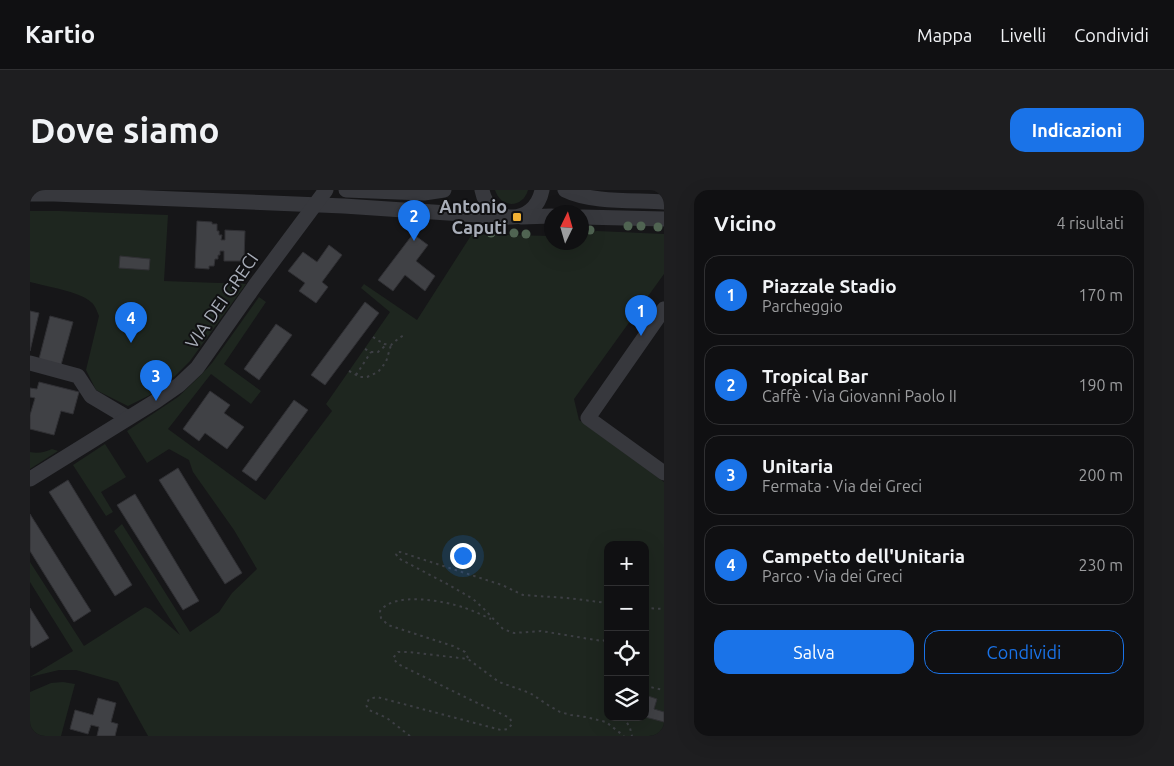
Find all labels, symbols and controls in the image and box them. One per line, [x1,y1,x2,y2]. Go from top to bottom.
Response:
text: Kartio [25,21,95,48]
text: Mappa [917,25,972,45]
text: Livelli [1000,25,1046,45]
text: Condividi [1074,25,1149,45]
button: Indicazioni [1010,108,1144,152]
text: Dove siamo [30,110,220,150]
place label: Antonio Caputi [439,196,507,237]
pin: 2 [398,200,430,241]
north arrow [544,205,589,250]
marker: Antonio Caputi [511,211,523,223]
text: Vicino [714,211,776,235]
text: 4 risultati [1056,214,1124,232]
street label: VIA DEI GRECI [181,249,262,352]
text: Piazzale Stadio [762,275,897,297]
text: 1 [726,286,736,304]
text: 170 m [1078,286,1123,304]
pin: 1 [625,295,657,336]
text: Parcheggio [762,297,843,315]
pin: 4 [115,302,147,343]
pin: 3 [140,360,172,401]
text: Tropical Bar [762,365,868,387]
text: 2 [726,376,736,394]
text: 190 m [1078,376,1123,394]
text: Caffè · Via Giovanni Paolo II [762,387,957,405]
text: Unitaria [762,455,833,477]
text: 3 [726,466,736,484]
text: 200 m [1078,466,1123,484]
text: Fermata · Via dei Greci [762,477,922,495]
map controls [604,541,649,721]
button: + [604,541,649,586]
your location [450,543,476,569]
text: Campetto dell'Unitaria [762,545,965,567]
text: 4 [726,556,736,574]
text: 230 m [1078,556,1123,574]
text: Parco · Via dei Greci [762,567,903,585]
button: − [604,586,649,631]
button: Salva [714,630,914,674]
button: Condividi [924,630,1124,674]
button: locate [604,631,649,676]
button: layers [604,676,649,721]

